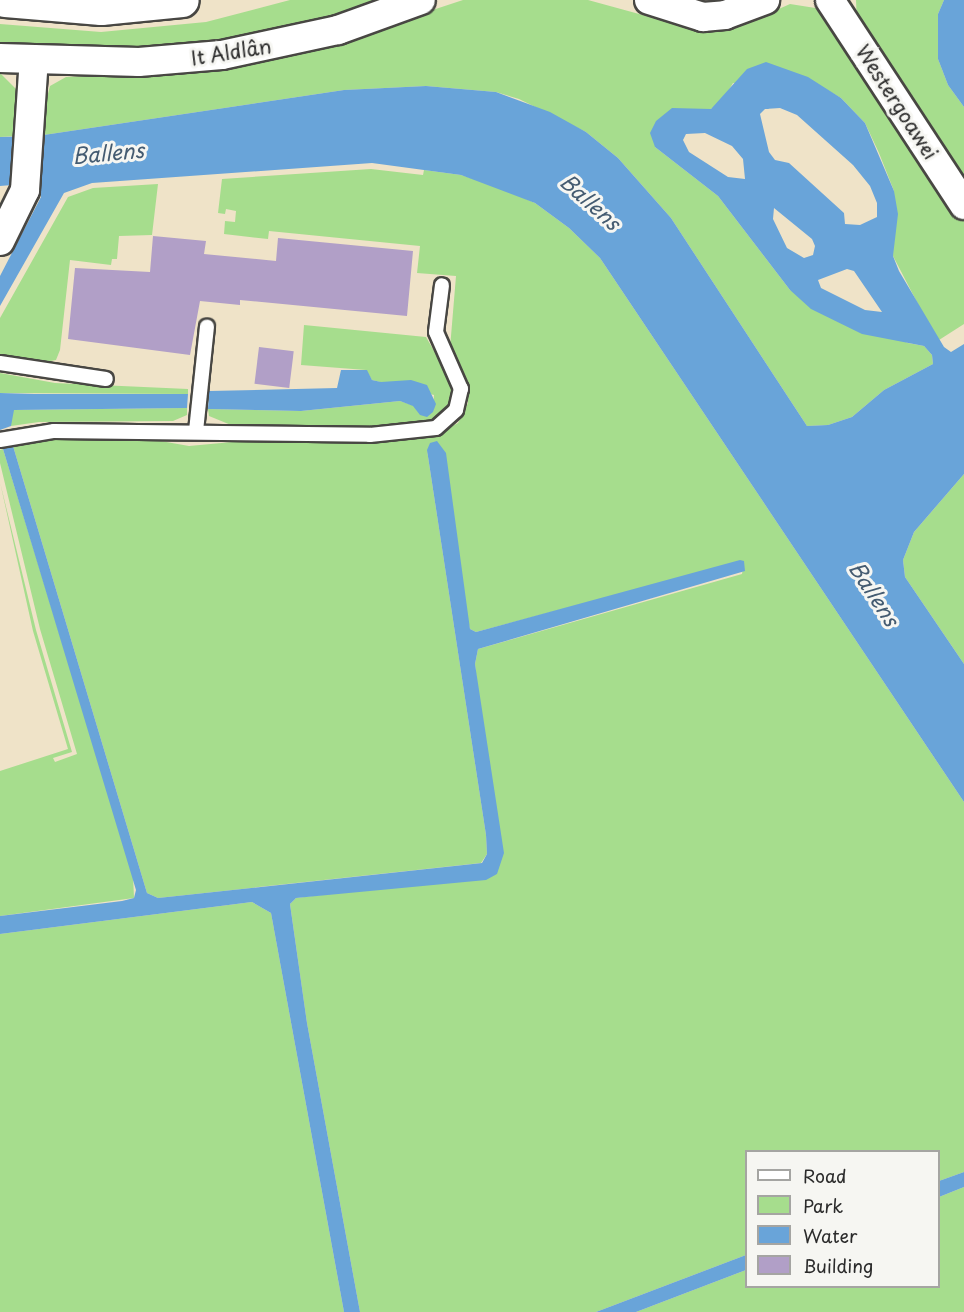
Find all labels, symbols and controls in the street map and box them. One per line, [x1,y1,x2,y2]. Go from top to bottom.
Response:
street label: It Aldlân [188,34,274,70]
street label: Westergoawei [851,40,943,164]
water label: Ballens [71,136,145,168]
water label: Ballens [556,168,626,234]
water label: Ballens [845,556,905,630]
legend [745,1150,940,1288]
text: Road [803,1162,847,1189]
text: Park [803,1192,843,1219]
text: Water [803,1222,857,1249]
text: Building [803,1252,873,1279]

